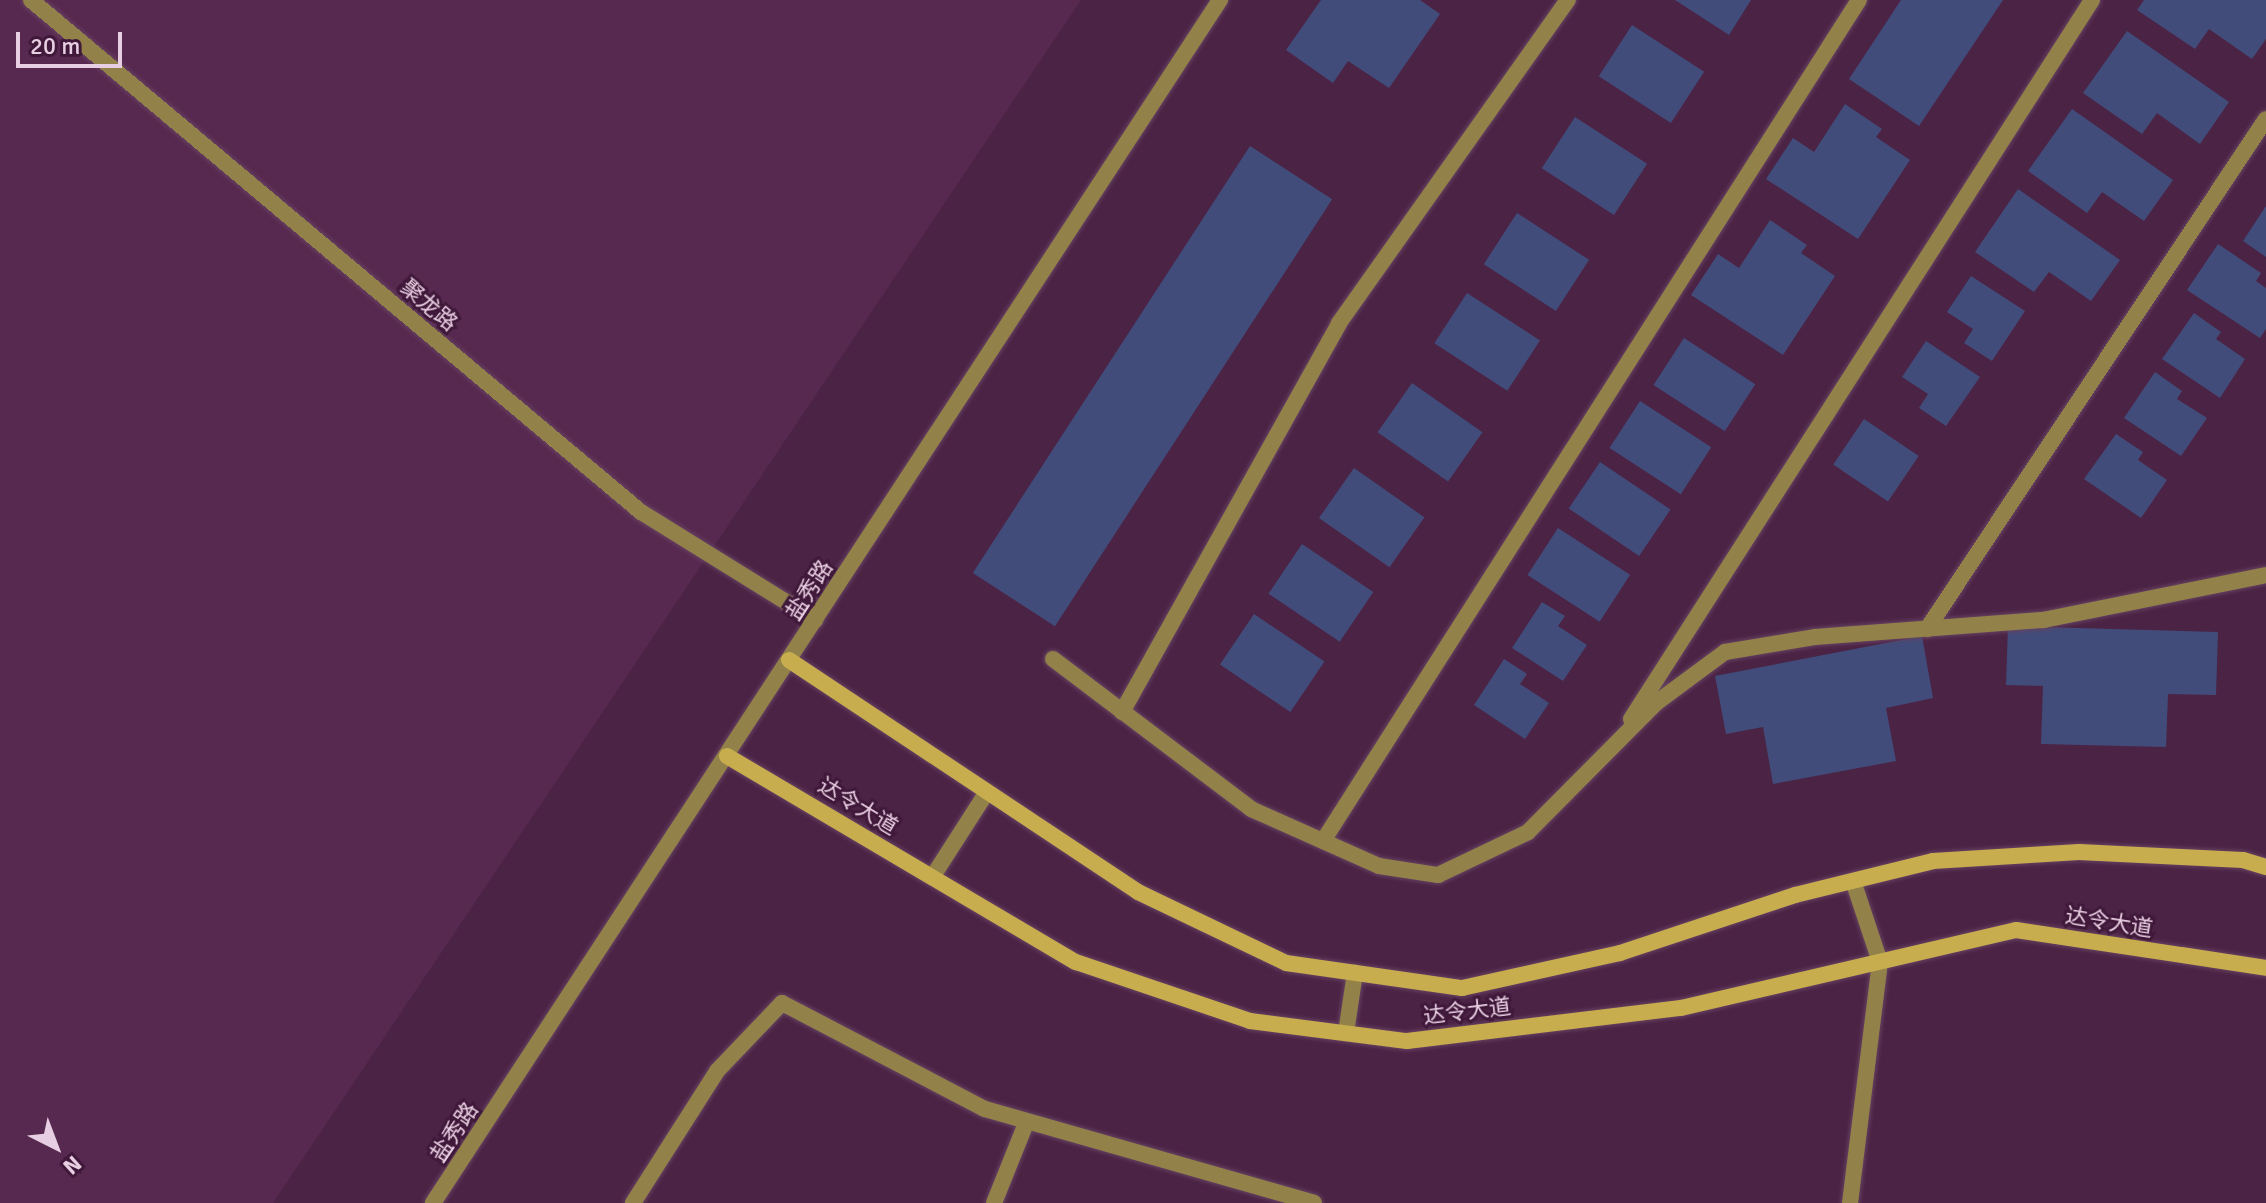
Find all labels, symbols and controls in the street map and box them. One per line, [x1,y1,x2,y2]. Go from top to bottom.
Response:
scale bar [20,16,126,66]
text: 20 m [30,31,80,61]
street label: 聚龙路 [395,274,463,336]
street label: 盐秀路 [780,555,838,625]
street label: 达令大道 [813,772,903,840]
street label: 达令大道 [2063,902,2155,942]
street label: 达令大道 [1422,993,1512,1029]
street label: 盐秀路 [425,1097,483,1167]
north arrow [16,1107,96,1187]
text: N [58,1150,87,1180]

